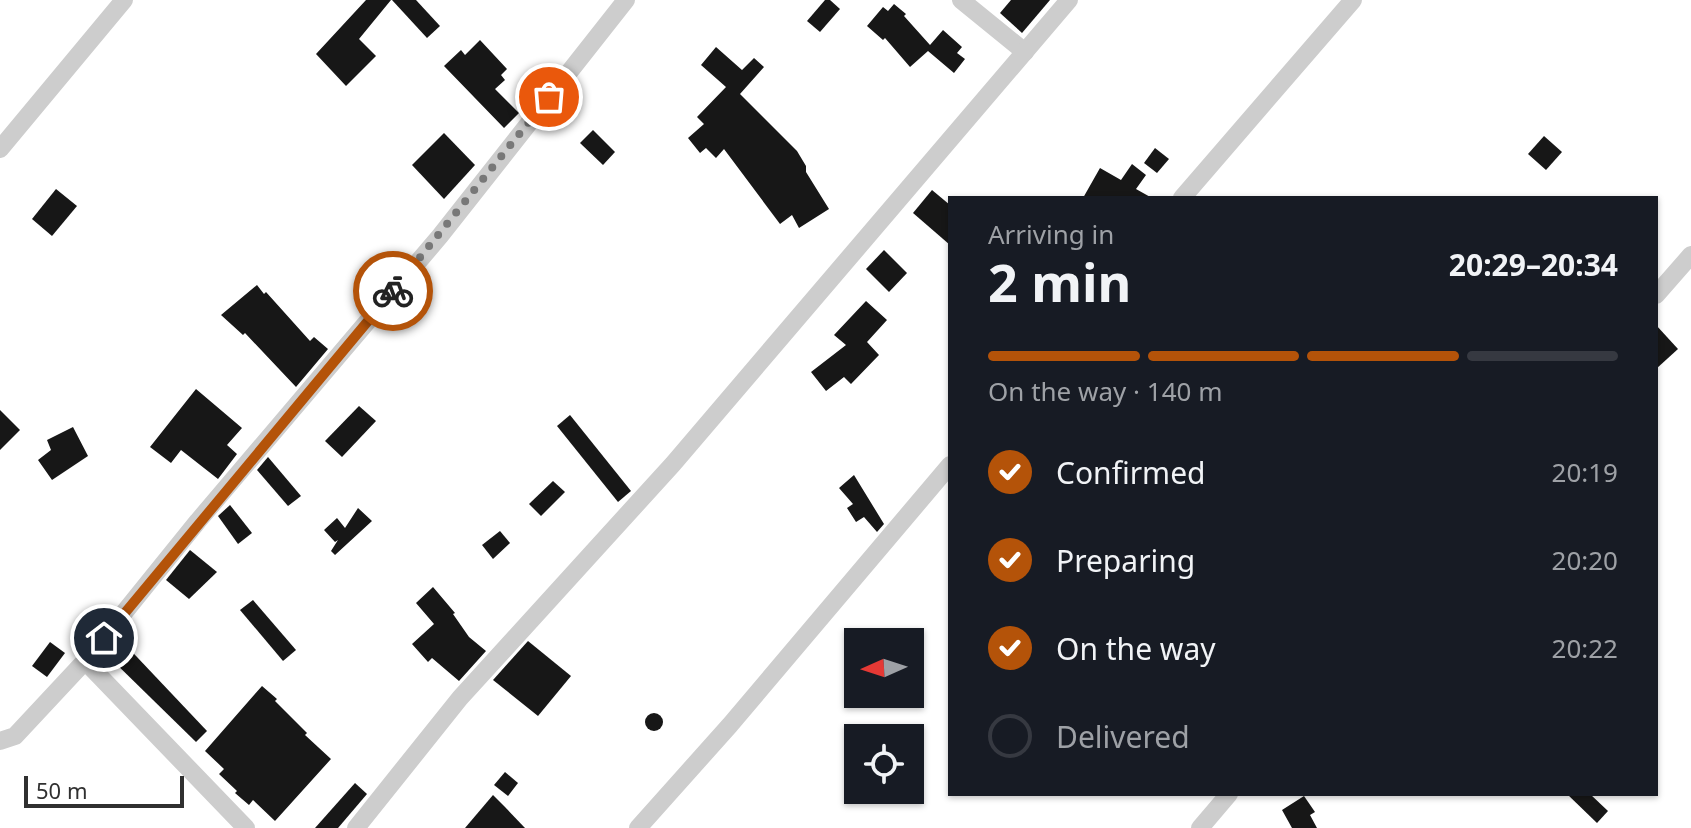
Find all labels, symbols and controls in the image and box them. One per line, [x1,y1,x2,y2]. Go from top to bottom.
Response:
pin [515,63,583,131]
icon: bag [527,75,571,119]
text: Arriving in [988,216,1114,252]
text: 20:29–20:34 [1449,244,1618,285]
text: 2 min [988,246,1131,317]
courier [353,251,433,331]
icon: bike [371,269,415,313]
text: On the way · 140 m [988,373,1222,409]
icon: check [988,450,1032,494]
text: Confirmed [1056,452,1206,493]
text: 20:19 [1552,454,1618,490]
icon: check [988,538,1032,582]
text: Preparing [1056,540,1195,581]
text: 20:20 [1552,542,1618,578]
pin [70,604,138,672]
icon: home [82,616,126,660]
icon: check [988,626,1032,670]
north arrow [844,628,924,708]
map controls [844,628,924,804]
text: On the way [1056,628,1216,669]
text: 20:22 [1552,630,1618,666]
text: Delivered [1056,716,1190,757]
button: locate [844,724,924,804]
scale bar [24,772,184,808]
text: 50 m [36,775,87,805]

